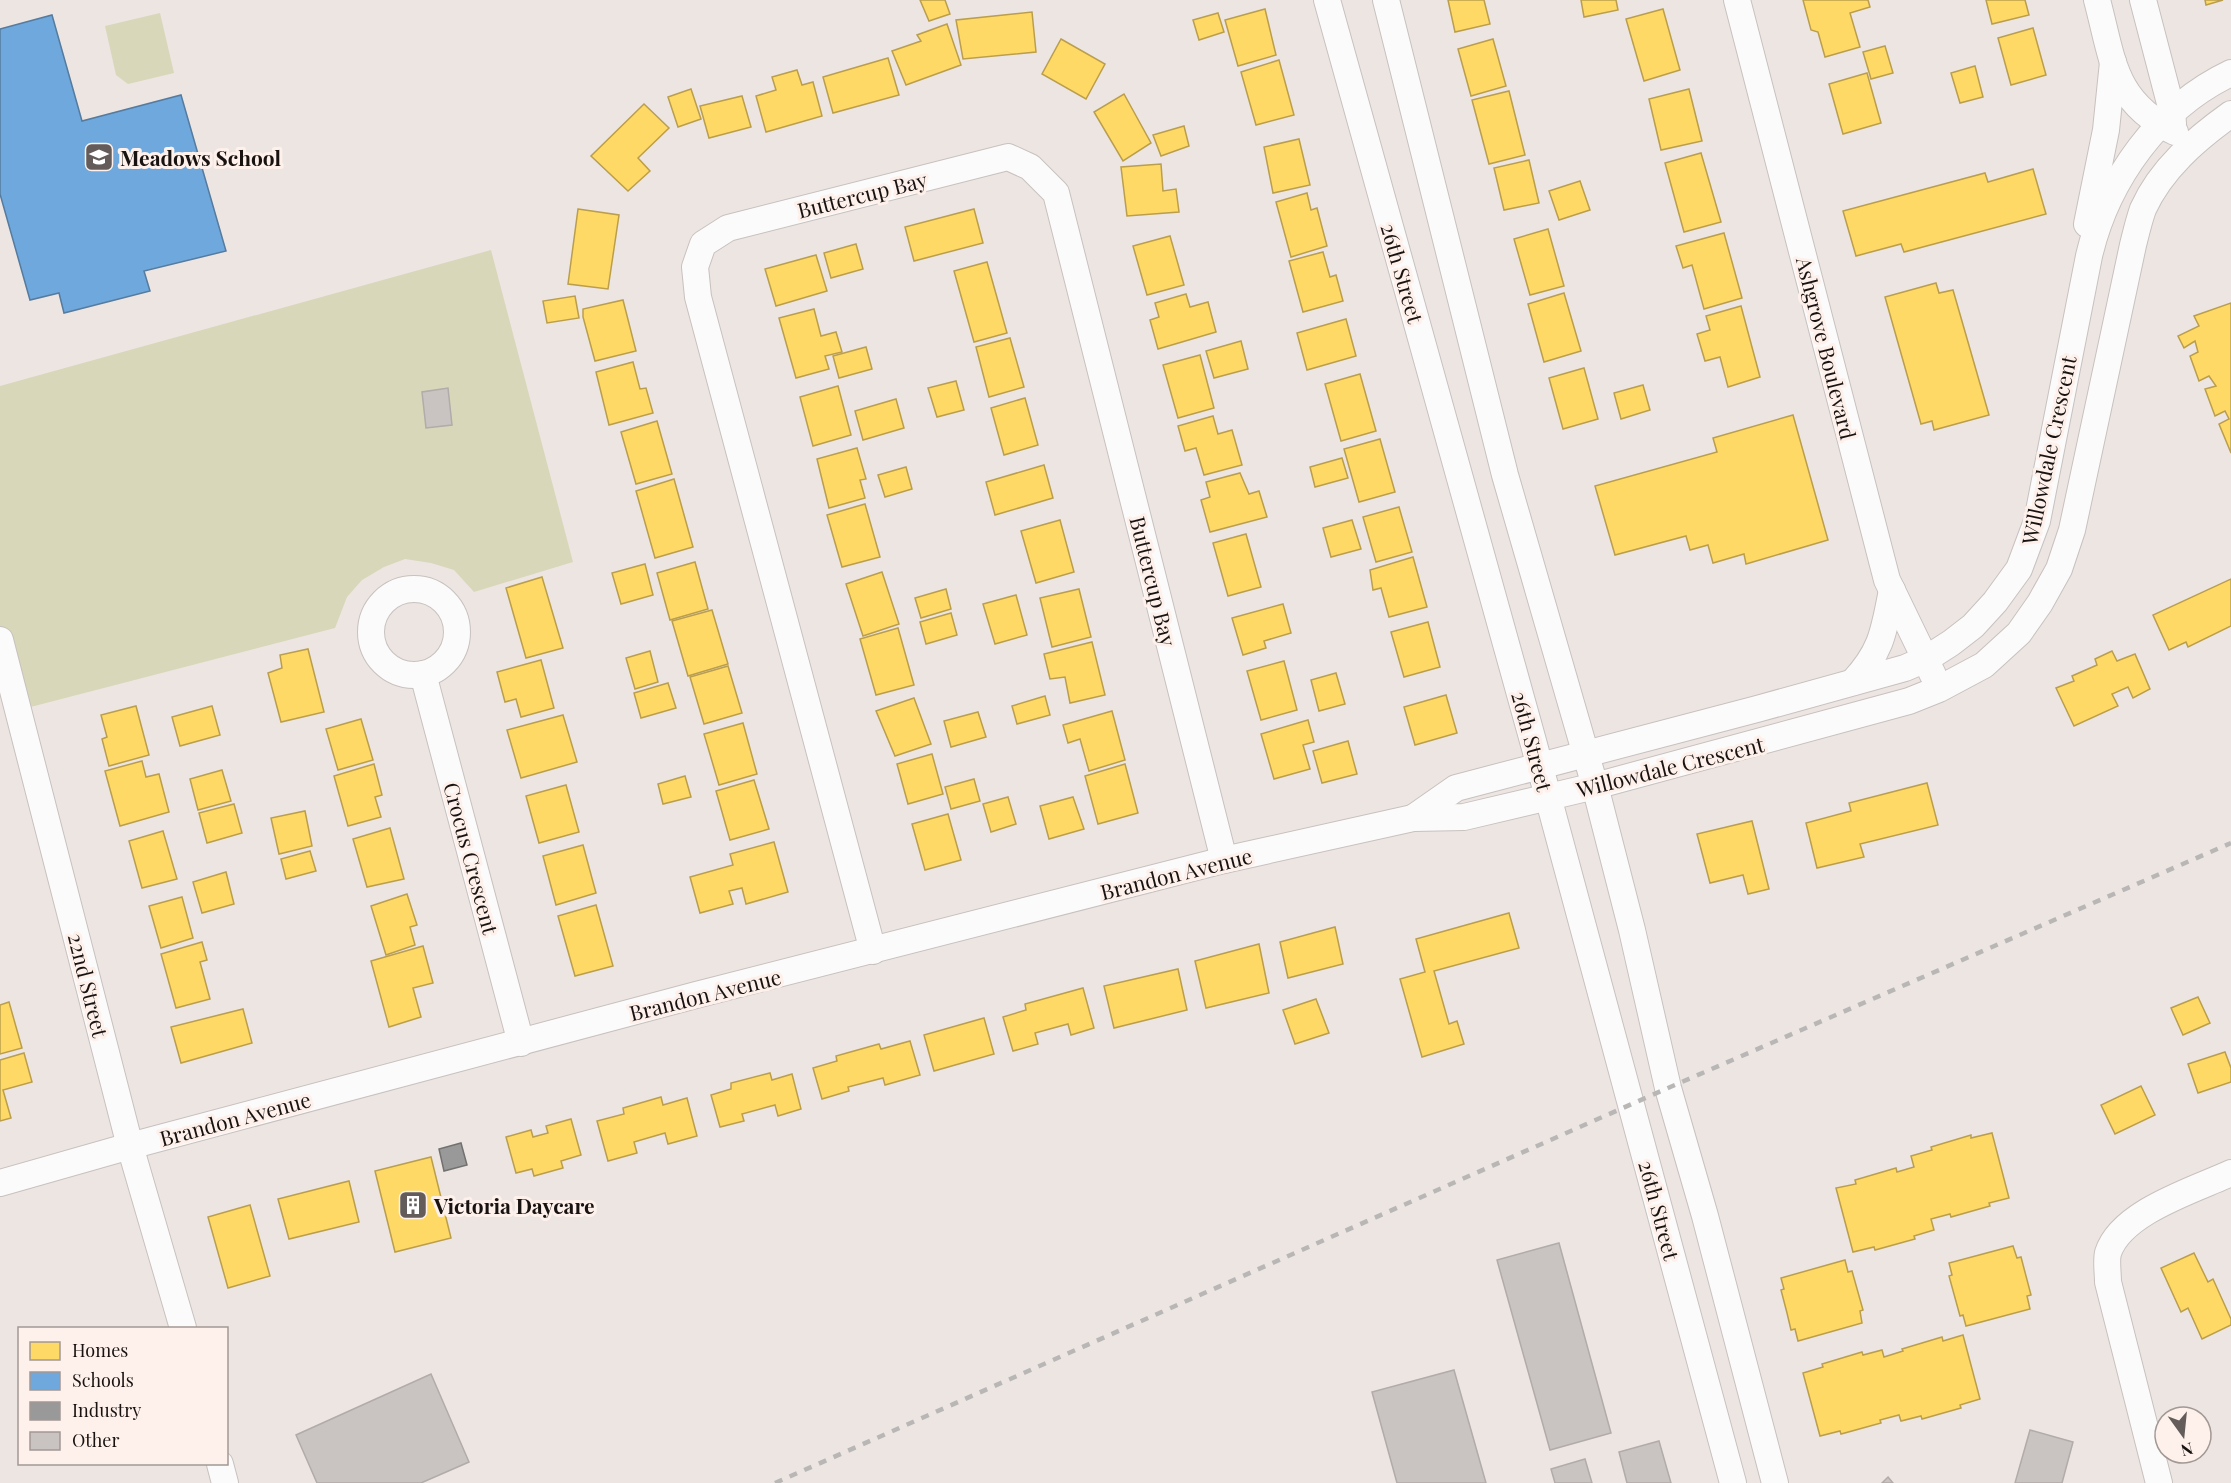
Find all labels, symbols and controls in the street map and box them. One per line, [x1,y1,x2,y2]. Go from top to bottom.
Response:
school or university icon: Meadows School [83,141,115,173]
place label: Meadows School [120,143,282,171]
street label: Buttercup Bay [794,164,930,224]
street label: 26th Street [1375,220,1431,327]
street label: Ashgrove Boulevard [1791,253,1863,442]
street label: Willowdale Crescent [2014,352,2082,548]
street label: Buttercup Bay [1124,513,1184,649]
street label: 26th Street [1506,688,1560,795]
street label: Willowdale Crescent [1572,729,1767,803]
street label: Crocus Crescent [438,779,506,938]
street label: Brandon Avenue [1097,841,1255,905]
street label: 22nd Street [63,930,116,1041]
street label: Brandon Avenue [626,962,784,1026]
street label: Brandon Avenue [156,1084,314,1152]
street label: 26th Street [1633,1157,1687,1264]
building icon: Victoria Daycare [397,1189,429,1221]
place label: Victoria Daycare [433,1191,595,1219]
legend [18,1327,228,1465]
text: Homes [72,1338,128,1362]
text: Schools [72,1368,134,1392]
text: Industry [72,1398,141,1422]
north arrow [2153,1405,2213,1465]
text: Other [72,1428,119,1452]
text: N [2178,1438,2195,1462]

